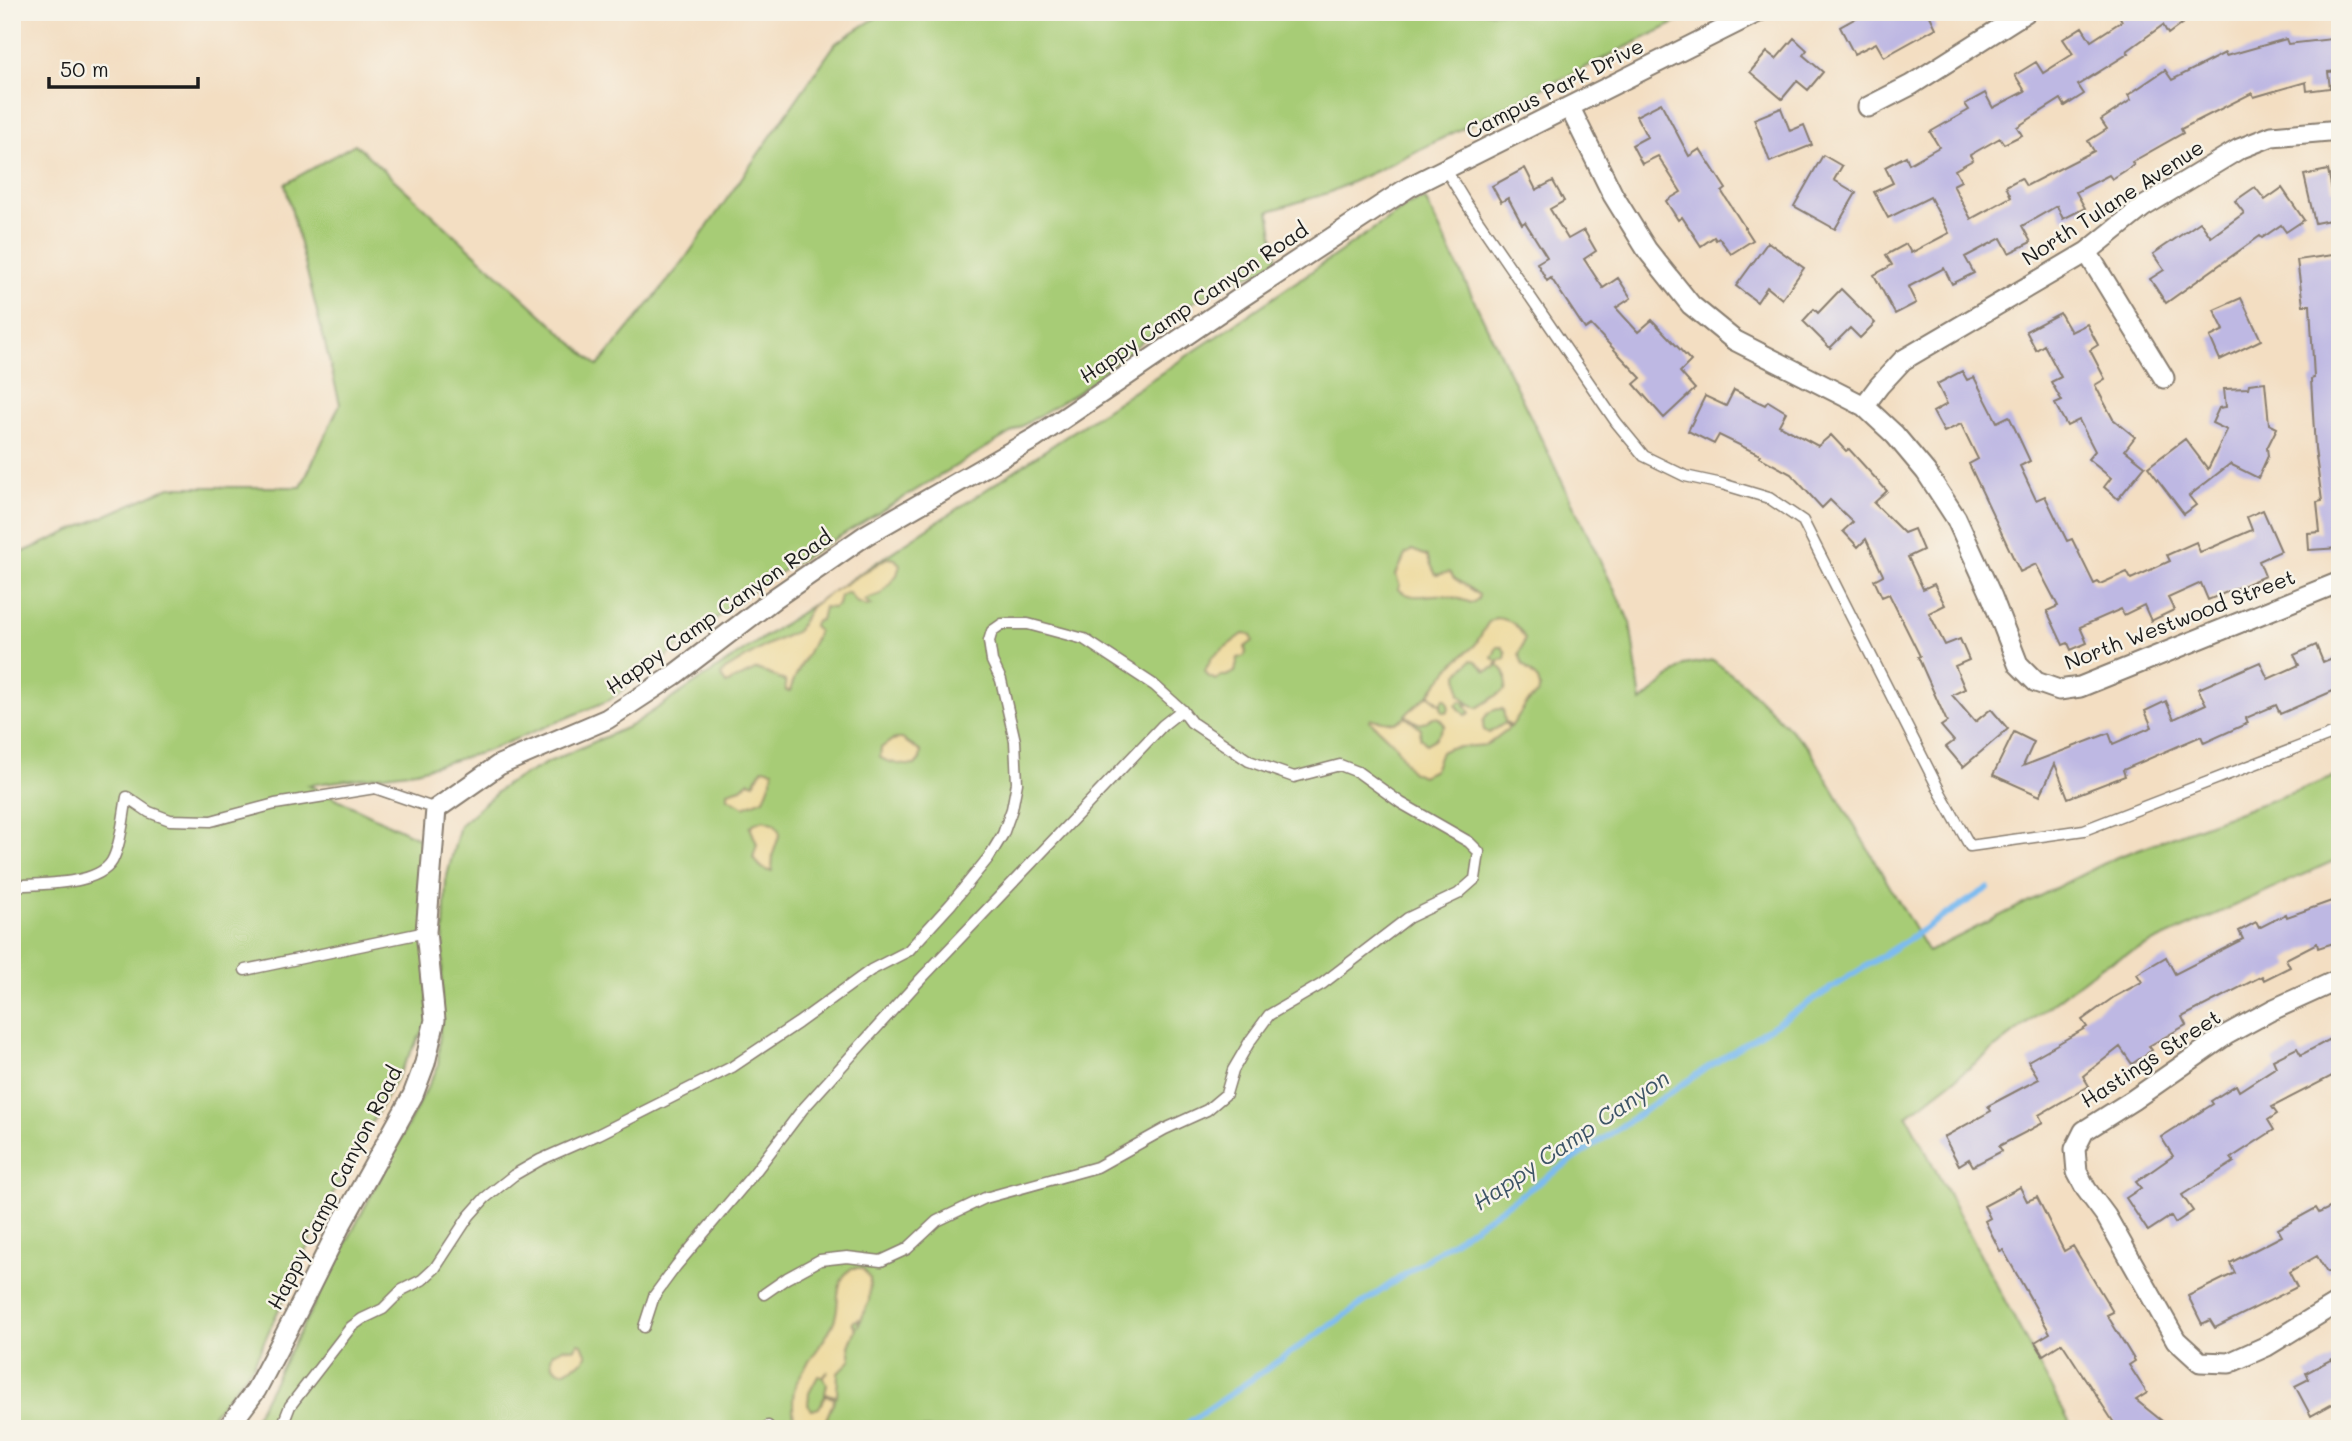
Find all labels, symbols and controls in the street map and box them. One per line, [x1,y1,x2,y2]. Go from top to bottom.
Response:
street label: Campus Park Drive [1461,31,1648,144]
scale bar [49,46,198,90]
text: 50 m [60,55,109,82]
street label: North Tulane Avenue [2016,133,2208,271]
street label: Happy Camp Canyon Road [1074,215,1313,388]
street label: Happy Camp Canyon Road [600,522,836,699]
street label: North Westwood Street [2060,562,2299,675]
street label: Hastings Street [2075,1002,2225,1113]
street label: Happy Camp Canyon Road [260,1061,407,1314]
water label: Happy Camp Canyon [1466,1062,1675,1216]

